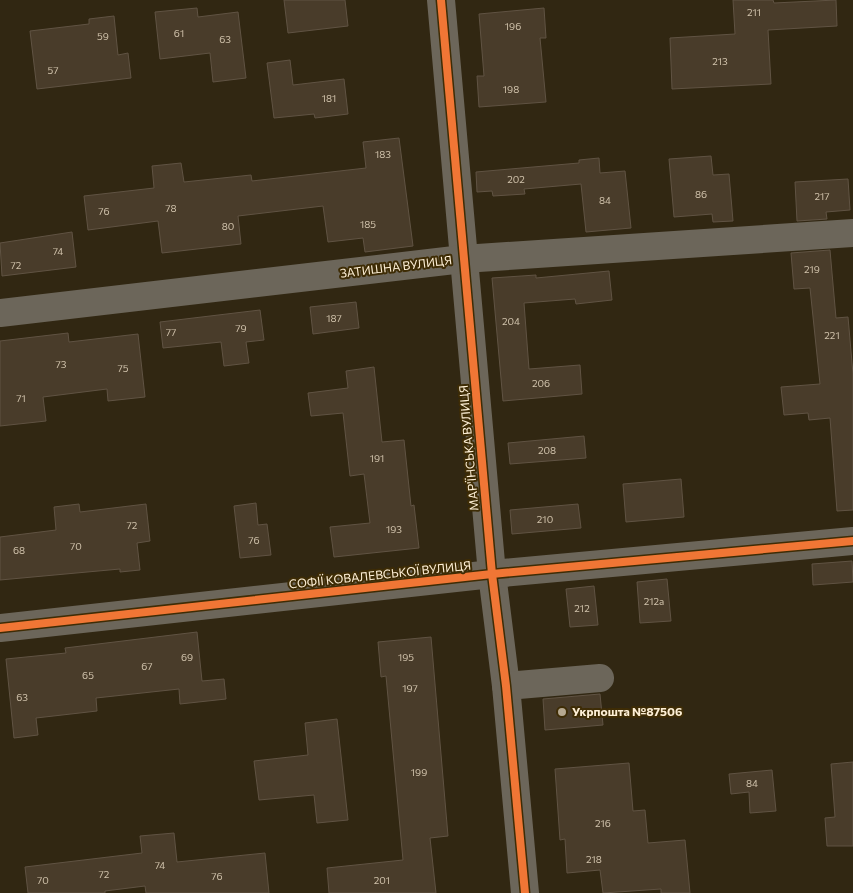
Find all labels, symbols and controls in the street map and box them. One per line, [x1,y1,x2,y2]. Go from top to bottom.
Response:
house number: 211 [747,6,761,18]
house number: 196 [505,20,521,32]
house number: 61 [174,27,184,39]
house number: 59 [97,30,109,42]
house number: 63 [219,33,231,45]
house number: 213 [712,55,728,67]
house number: 57 [47,64,59,76]
house number: 198 [503,83,519,95]
house number: 181 [322,92,336,104]
house number: 183 [375,148,391,160]
house number: 202 [507,173,525,185]
house number: 86 [695,188,707,200]
house number: 217 [814,190,830,202]
house number: 84 [599,194,611,206]
house number: 78 [165,202,177,214]
house number: 76 [98,205,110,217]
house number: 185 [360,218,376,230]
house number: 80 [222,220,234,232]
house number: 74 [53,245,63,257]
street label: ЗАТИШНА ВУЛИЦЯ [339,252,453,280]
house number: 72 [11,259,22,271]
house number: 219 [804,263,820,275]
house number: 187 [326,312,342,324]
house number: 204 [502,315,520,327]
house number: 79 [235,322,247,334]
house number: 77 [166,326,176,338]
house number: 221 [824,329,840,341]
house number: 73 [56,358,67,370]
house number: 75 [118,362,129,374]
house number: 206 [532,377,550,389]
street label: МАР'ЇНСЬКА ВУЛИЦЯ [456,385,480,512]
house number: 71 [16,392,26,404]
house number: 208 [538,444,556,456]
house number: 191 [370,452,384,464]
house number: 210 [537,513,553,525]
house number: 72 [127,519,138,531]
house number: 193 [386,523,402,535]
house number: 76 [248,534,260,546]
house number: 70 [70,540,82,552]
house number: 68 [13,544,25,556]
street label: СОФІЇ КОВАЛЕВСЬКОЇ ВУЛИЦЯ [288,557,472,591]
house number: 212а [644,595,664,607]
house number: 212 [574,602,590,614]
house number: 69 [181,651,193,663]
house number: 195 [398,651,414,663]
house number: 67 [141,660,153,672]
house number: 65 [82,669,94,681]
house number: 197 [402,682,418,694]
house number: 63 [16,691,28,703]
place label: Укрпошта №87506 [572,704,682,718]
marker: Укрпошта №87506 [556,706,568,718]
house number: 199 [411,766,427,778]
house number: 84 [746,777,758,789]
house number: 216 [595,817,611,829]
house number: 218 [586,853,602,865]
house number: 74 [155,859,165,871]
house number: 72 [99,868,110,880]
house number: 76 [211,870,223,882]
house number: 70 [37,874,49,886]
house number: 201 [374,874,390,886]

